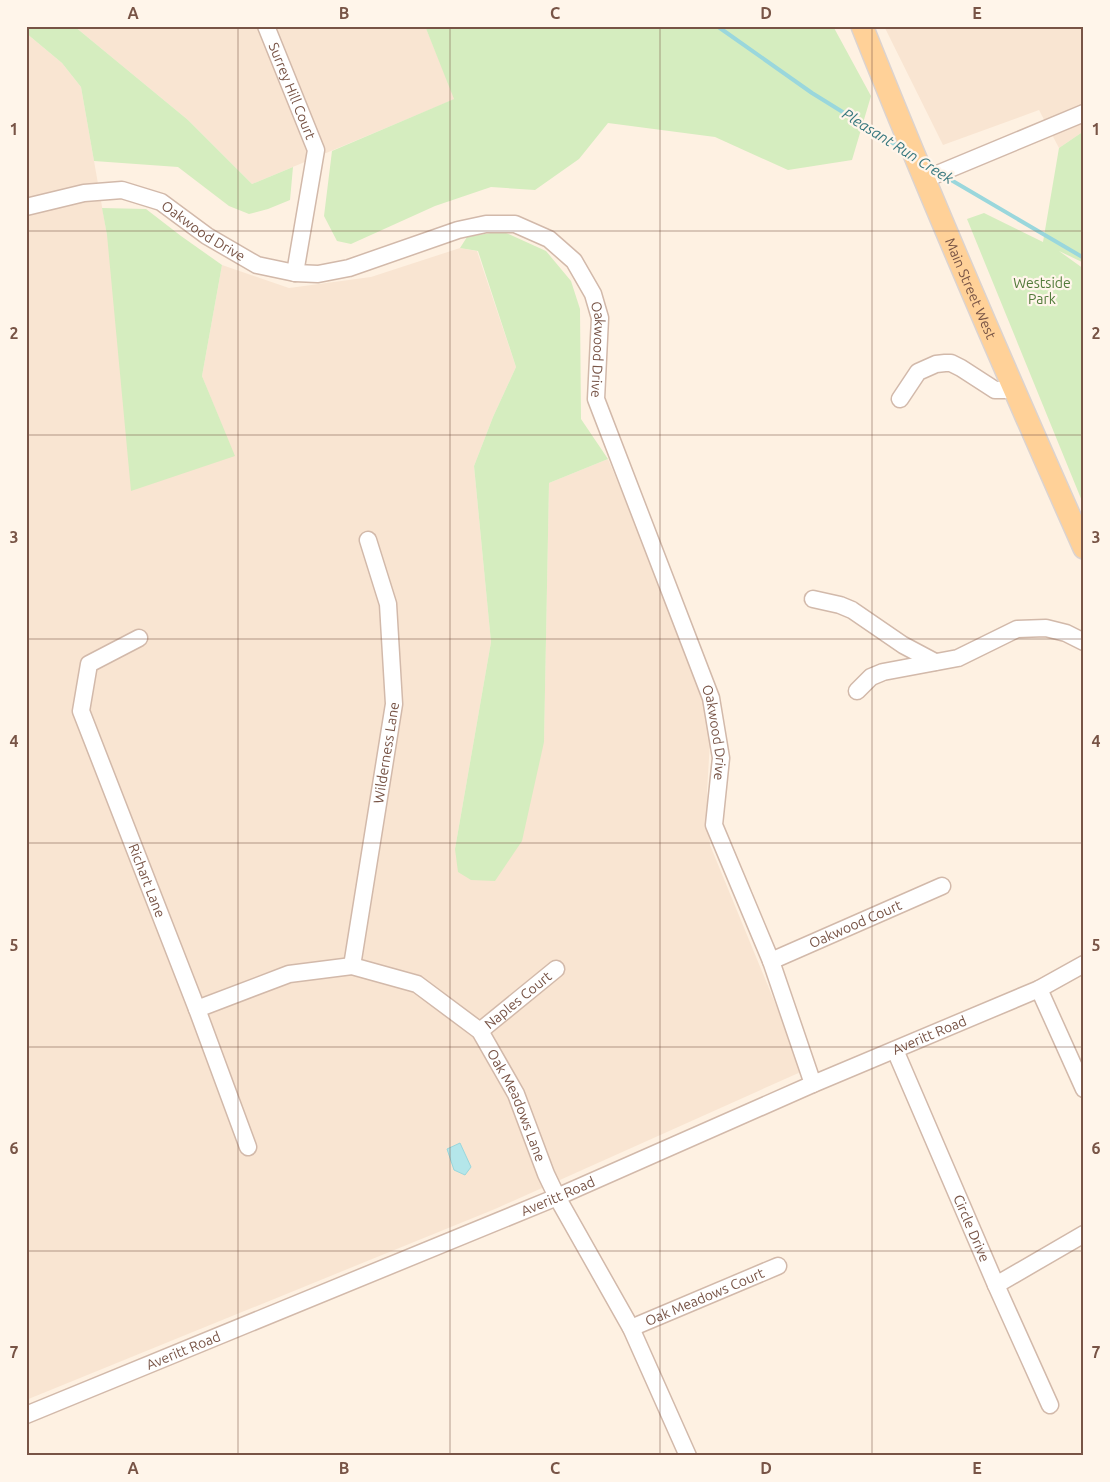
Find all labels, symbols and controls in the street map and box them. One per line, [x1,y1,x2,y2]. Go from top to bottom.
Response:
text: A [127,4,139,22]
text: B [339,4,349,22]
text: C [550,4,560,22]
text: D [760,4,772,22]
text: E [972,4,982,22]
street label: Surrey Hill Court [265,40,319,142]
water label: Pleasant Run Creek [839,105,957,187]
text: 1 [9,120,19,138]
text: 1 [1091,120,1101,138]
street label: Oakwood Drive [159,197,248,264]
street label: Main Street West [942,235,999,342]
park label: Westside Park [1013,275,1071,307]
street label: Oakwood Drive [588,299,608,398]
text: 2 [9,324,19,342]
text: 2 [1091,324,1101,342]
text: 3 [9,528,19,546]
text: 3 [1091,528,1101,546]
street label: Oakwood Drive [699,682,729,781]
street label: Wilderness Lane [370,701,402,805]
text: 4 [9,732,19,750]
text: 4 [1091,732,1101,750]
street label: Richart Lane [125,841,169,920]
street label: Oakwood Court [806,897,904,951]
text: 5 [9,936,19,954]
text: 5 [1091,936,1101,954]
street label: Naples Court [481,968,555,1032]
street label: Averitt Road [890,1012,969,1058]
street label: Oak Meadows Lane [484,1046,549,1164]
text: 6 [9,1139,19,1157]
text: 6 [1091,1139,1101,1157]
street label: Averitt Road [518,1173,597,1219]
street label: Circle Drive [950,1192,993,1264]
street label: Oak Meadows Court [643,1265,767,1329]
street label: Averitt Road [144,1328,223,1373]
text: 7 [9,1343,19,1361]
text: 7 [1091,1343,1101,1361]
text: A [127,1459,139,1477]
text: B [339,1459,349,1477]
text: C [550,1459,560,1477]
text: D [760,1459,772,1477]
text: E [972,1459,982,1477]

